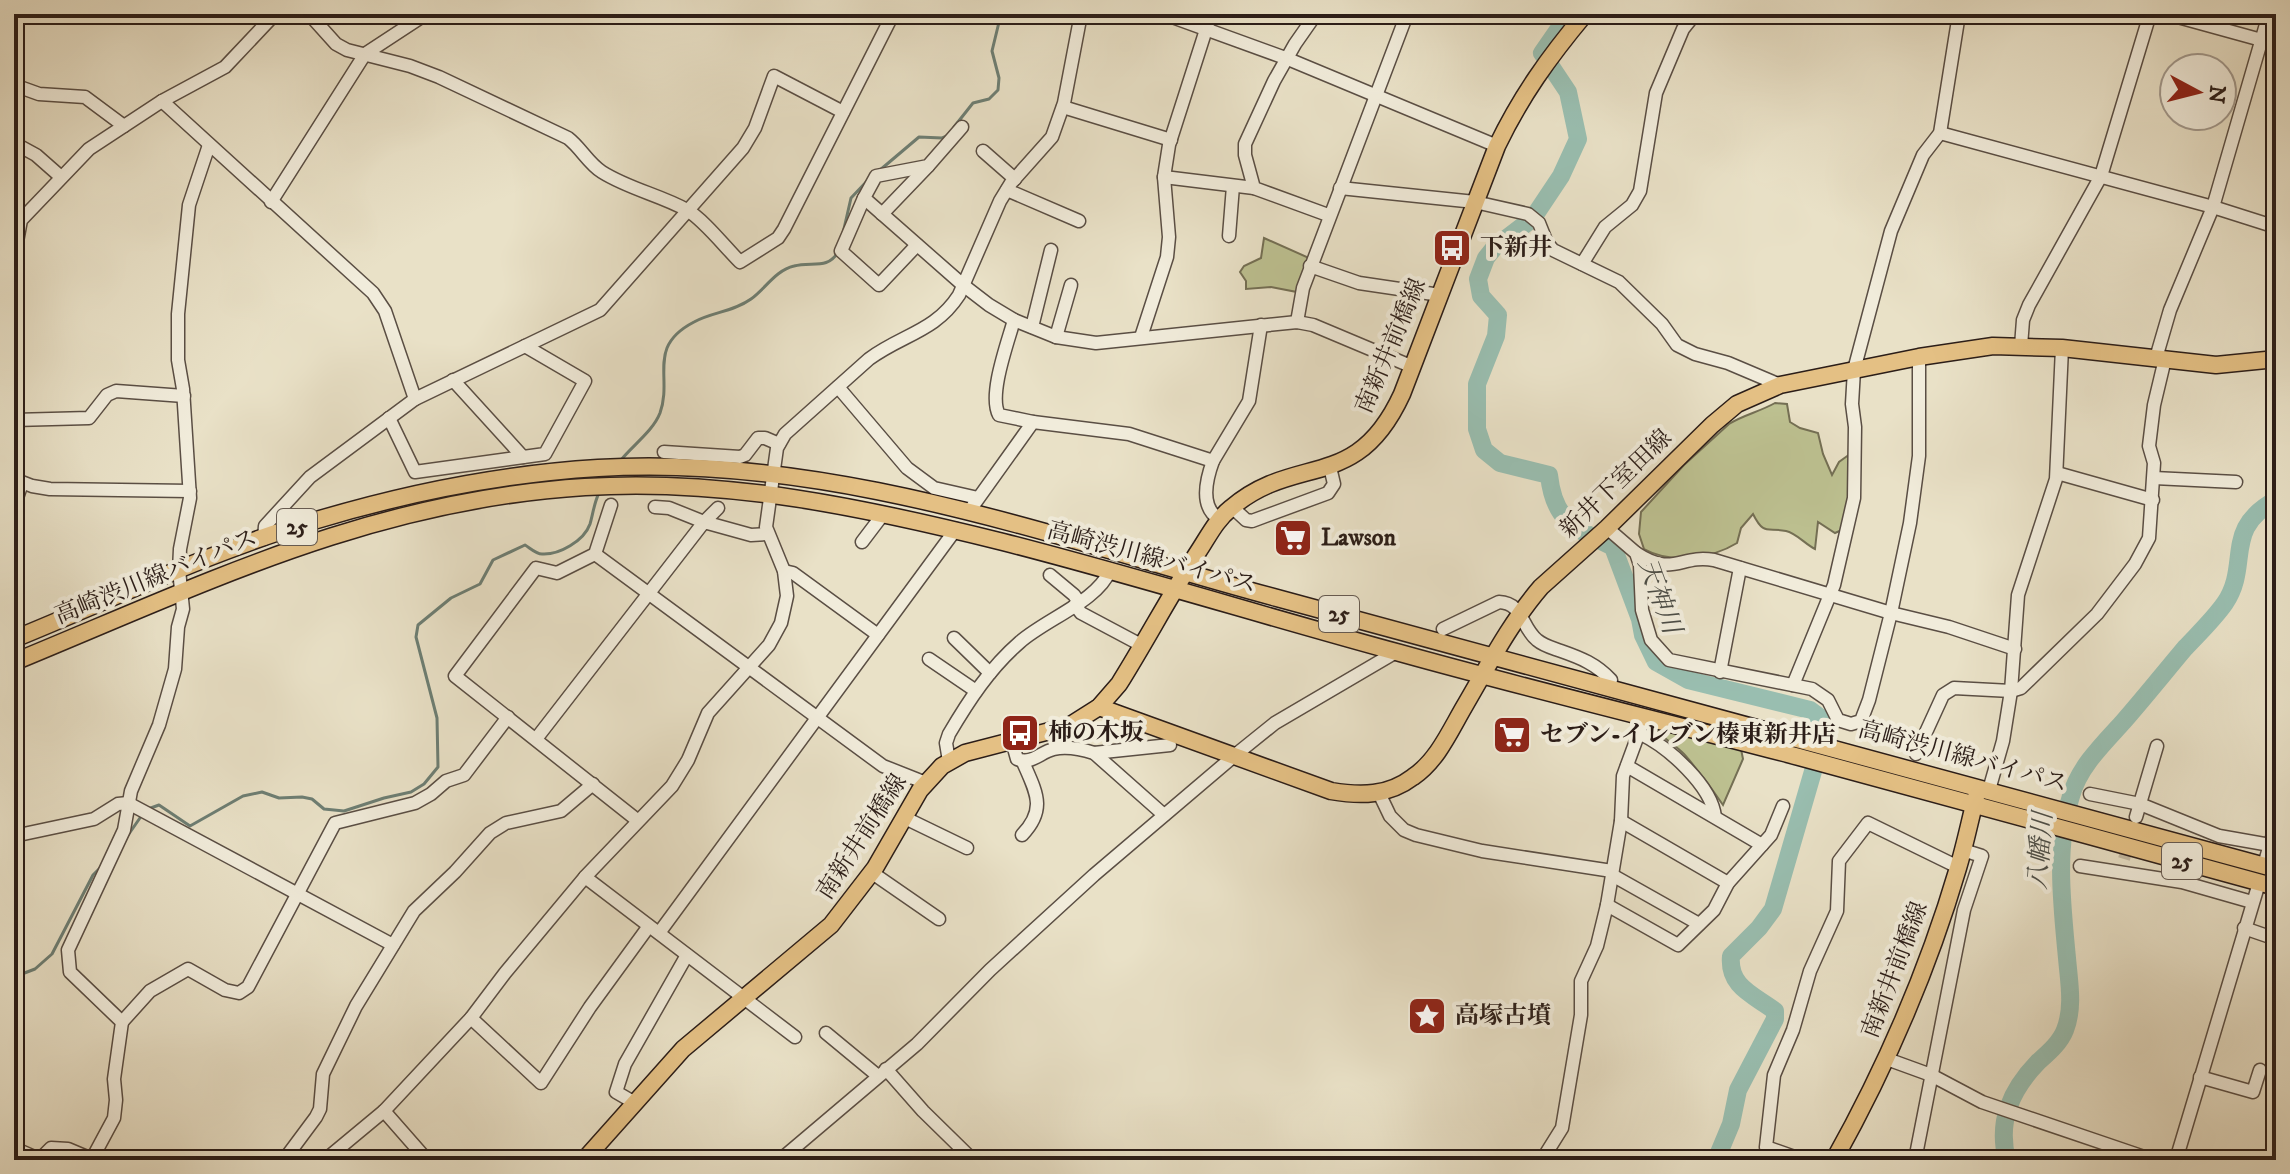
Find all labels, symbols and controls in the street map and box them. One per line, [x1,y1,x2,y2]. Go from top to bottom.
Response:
north arrow [2158,52,2238,132]
text: N [2202,84,2231,105]
bus stop icon: 下新井 [1431,227,1473,269]
place label: 下新井 [1480,233,1552,263]
street label: 南新井前橋線 [1349,274,1433,418]
street label: 新井下室田線 [1554,423,1678,545]
road number: 25 [277,509,317,545]
street label: 高崎渋川線バイパス [1044,516,1260,600]
supermarket icon: Lawson [1272,517,1314,559]
street label: 高崎渋川線バイパス [50,523,262,631]
place label: Lawson [1321,523,1396,553]
water label: 天神川 [1630,554,1689,641]
road number: 25 [1319,596,1359,632]
bus stop icon: 柿の木坂 [999,712,1041,754]
supermarket icon: セブン-イレブン榛東新井店 [1491,714,1533,756]
street label: 高崎渋川線バイパス [1855,715,2071,799]
place label: 柿の木坂 [1048,718,1144,748]
place label: セブン-イレブン榛東新井店 [1540,720,1836,750]
street label: 南新井前橋線 [810,768,914,906]
water label: 八幡川 [2022,808,2060,891]
road number: 25 [2162,843,2202,879]
street label: 南新井前橋線 [1855,897,1935,1043]
place icon: 高塚古墳 [1406,995,1448,1037]
place label: 高塚古墳 [1455,1001,1551,1031]

